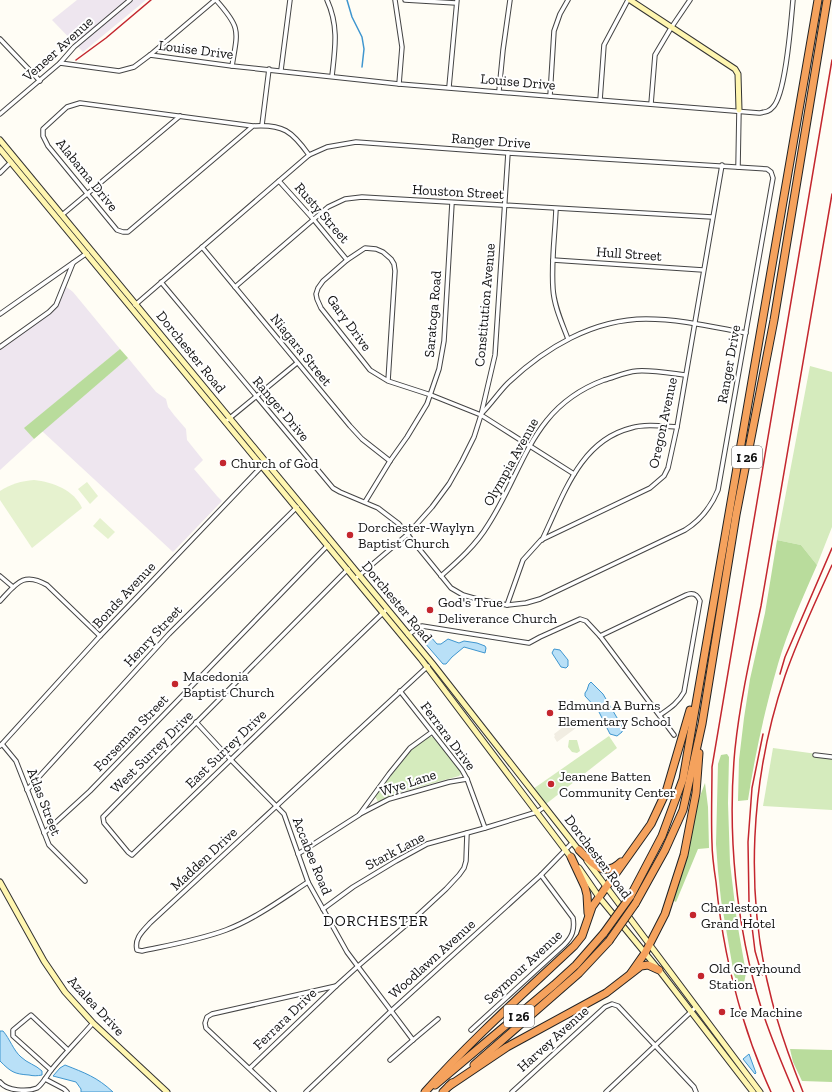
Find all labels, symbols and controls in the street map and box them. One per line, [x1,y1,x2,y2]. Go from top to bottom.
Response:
street label: Veneer Avenue [19,13,97,86]
street label: Louise Drive [158,37,235,63]
street label: Louise Drive [480,70,557,94]
street label: Ranger Drive [451,130,532,152]
street label: Alabama Drive [52,135,122,215]
street label: Rusty Street [291,179,353,247]
street label: Houston Street [412,181,505,203]
street label: Constitution Avenue [471,242,499,367]
street label: Hull Street [596,243,663,265]
street label: Saratoga Road [421,270,445,358]
street label: Gary Drive [323,292,375,355]
street label: Dorchester Road [153,308,229,397]
street label: Niagara Street [267,310,336,390]
street label: Ranger Drive [714,323,744,405]
street label: Ranger Drive [249,373,313,445]
street label: Oregon Avenue [645,376,681,470]
street label: Olympia Avenue [480,415,542,509]
road number: I 26 [732,446,762,468]
place label: Church of God [231,455,319,472]
marker: Church of God [218,458,228,468]
place label: Dorchester-Waylyn Baptist Church [358,519,474,552]
marker: Dorchester-Waylyn Baptist Church [345,530,355,540]
street label: Bonds Avenue [89,558,159,632]
street label: Dorchester Road [358,558,436,646]
place label: God's True Deliverance Church [438,594,557,627]
street label: Henry Street [120,601,186,670]
marker: God's True Deliverance Church [425,605,435,615]
place label: Macedonia Baptist Church [183,668,275,701]
marker: Macedonia Baptist Church [170,679,180,689]
street label: Forseman Street [90,690,172,775]
place label: Edmund A Burns Elementary School [558,697,671,730]
street label: Ferrara Drive [417,698,480,774]
street label: East Surrey Drive [182,706,270,792]
street label: West Surrey Drive [107,707,197,797]
marker: Edmund A Burns Elementary School [545,708,555,718]
street label: Atlas Street [23,766,65,839]
street label: Wye Lane [378,766,439,800]
place label: Jeanene Batten Community Center [559,768,676,801]
marker: Jeanene Batten Community Center [546,779,556,789]
street label: Dorchester Road [561,812,635,903]
street label: Accabee Road [289,815,335,898]
street label: Madden Drive [167,823,241,894]
street label: Stark Lane [362,828,428,874]
place label: Charleston Grand Hotel [701,899,775,932]
marker: Charleston Grand Hotel [688,910,698,920]
district label: DORCHESTER [323,912,429,930]
street label: Woodlawn Avenue [385,915,479,1002]
street label: Seymour Avenue [480,926,566,1008]
place label: Old Greyhound Station [709,960,801,993]
marker: Old Greyhound Station [696,971,706,981]
street label: Azalea Drive [64,973,128,1040]
street label: Ferrara Drive [250,984,320,1053]
street label: Harvey Avenue [514,1002,593,1076]
place label: Ice Machine [730,1004,803,1021]
road number: I 26 [504,1005,534,1027]
marker: Ice Machine [717,1007,727,1017]

